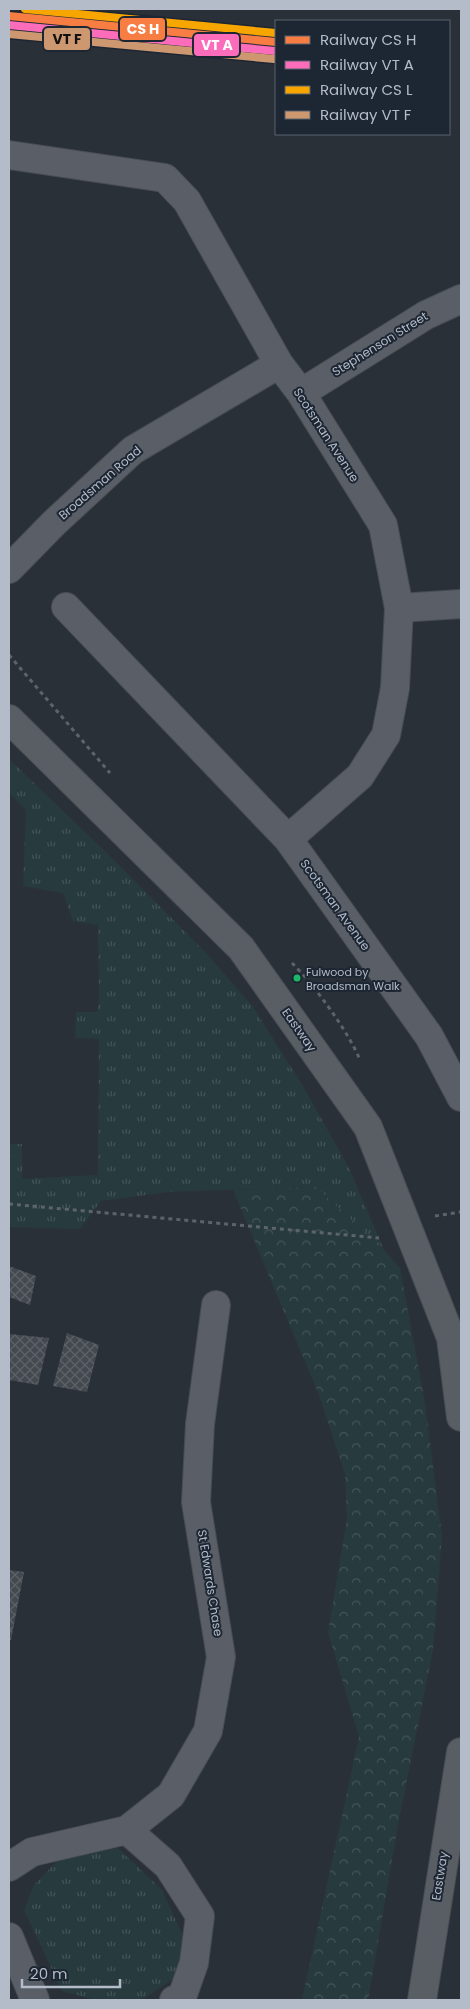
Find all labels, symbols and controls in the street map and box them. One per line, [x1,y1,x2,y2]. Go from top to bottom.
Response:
line badge: CS H [119,17,166,41]
text: CS H [127,19,159,39]
legend [275,20,450,135]
line badge: VT F [43,27,91,51]
text: VT F [52,29,82,49]
text: Railway CS H [320,29,416,50]
line badge: VT A [193,33,240,57]
text: VT A [201,35,234,55]
text: Railway VT A [320,54,414,75]
text: Railway CS L [320,79,413,100]
text: Railway VT F [320,104,412,125]
street label: Stephenson Street [329,307,431,380]
street label: Scotsman Avenue [290,384,363,485]
street label: Broadsman Road [55,442,145,523]
street label: Scotsman Avenue [296,856,374,954]
place label: Fulwood by Broadsman Walk [306,964,400,994]
marker: Fulwood by Broadsman Walk [292,973,302,983]
street label: Eastway [278,1005,321,1055]
street label: St Edwards Chase [194,1528,227,1637]
street label: Eastway [427,1850,452,1902]
scale bar [22,1956,120,1988]
text: 20 m [30,1963,68,1984]

